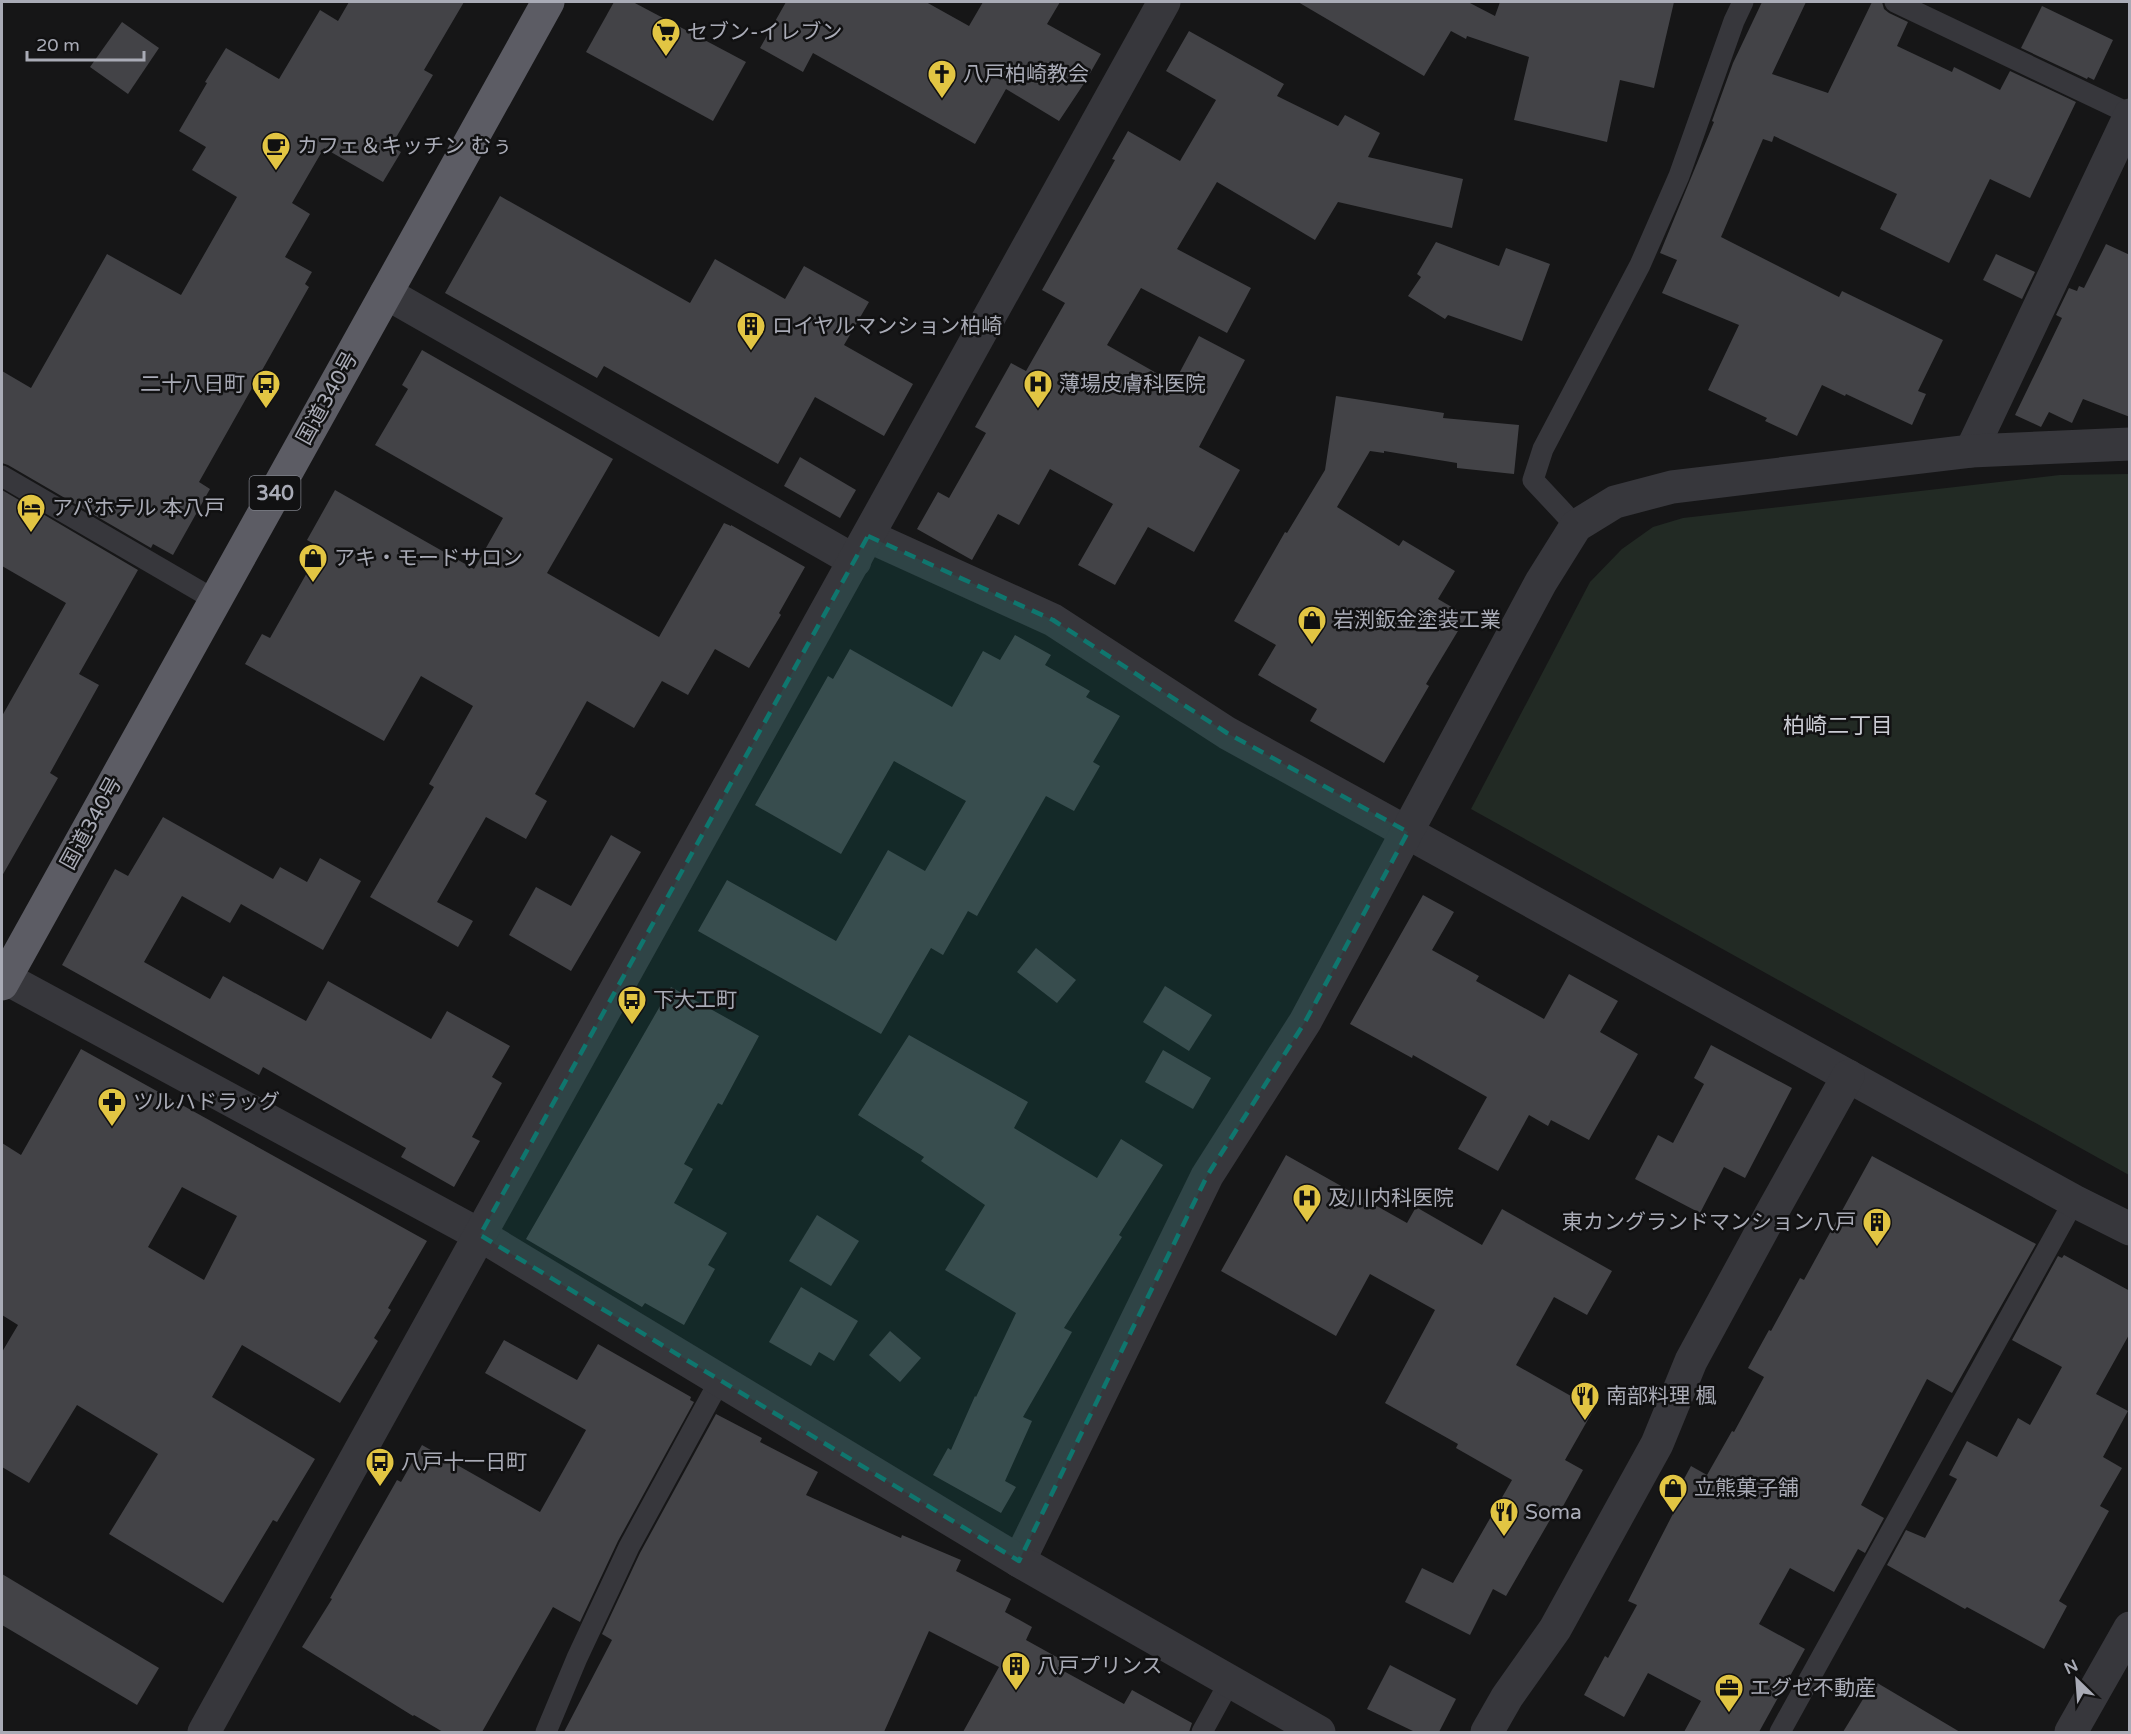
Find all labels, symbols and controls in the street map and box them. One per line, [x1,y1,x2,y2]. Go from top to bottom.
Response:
supermarket icon: セブン-イレブン [650,16,682,58]
place label: セブン-イレブン [687,20,843,45]
scale bar [27,24,144,62]
text: 20 m [36,34,80,56]
church icon: 八戸柏崎教会 [926,58,958,100]
place label: 八戸柏崎教会 [963,62,1089,87]
cafe icon: カフェ＆キッチン むぅ [260,130,292,172]
place label: カフェ＆キッチン むぅ [297,134,512,159]
building icon: ロイヤルマンション柏崎 [735,310,767,352]
place label: ロイヤルマンション柏崎 [772,314,1002,339]
street label: 国道340号 [292,347,363,449]
bus stop icon: 二十八日町 [250,368,282,410]
hospital icon: 薄場皮膚科医院 [1022,368,1054,410]
place label: 二十八日町 [140,372,245,397]
place label: 薄場皮膚科医院 [1059,372,1206,397]
road number: 340 [250,476,300,510]
hotel icon: アパホテル 本八戸 [15,492,47,534]
place label: アパホテル 本八戸 [52,496,225,521]
shop icon: アキ・モードサロン [297,542,329,584]
place label: アキ・モードサロン [334,546,523,571]
shop icon: 岩渕鈑金塗装工業 [1296,604,1328,646]
place label: 岩渕鈑金塗装工業 [1333,608,1501,633]
district label: 柏崎二丁目 [1783,713,1893,739]
street label: 国道340号 [56,772,127,874]
bus stop icon: 下大工町 [616,984,648,1026]
place label: 下大工町 [653,988,737,1013]
pharmacy icon: ツルハドラッグ [96,1086,128,1128]
place label: ツルハドラッグ [133,1090,280,1115]
hospital icon: 及川内科医院 [1291,1182,1323,1224]
place label: 及川内科医院 [1328,1186,1454,1211]
building icon: 東カングランドマンション八戸 [1861,1206,1893,1248]
place label: 東カングランドマンション八戸 [1562,1210,1856,1235]
restaurant icon: 南部料理 楓 [1569,1380,1601,1422]
place label: 南部料理 楓 [1606,1384,1716,1409]
bus stop icon: 八戸十一日町 [364,1446,396,1488]
place label: 八戸十一日町 [401,1450,527,1475]
shop icon: 立熊菓子舗 [1657,1472,1689,1514]
place label: 立熊菓子舗 [1694,1476,1799,1501]
restaurant icon: Soma [1488,1496,1520,1538]
place label: Soma [1525,1500,1582,1525]
building icon: 八戸プリンス [1000,1650,1032,1692]
north arrow [2047,1650,2107,1710]
place label: 八戸プリンス [1037,1654,1163,1679]
text: N [2061,1656,2081,1679]
office icon: エグゼ不動産 [1713,1672,1745,1714]
place label: エグゼ不動産 [1750,1676,1876,1701]

